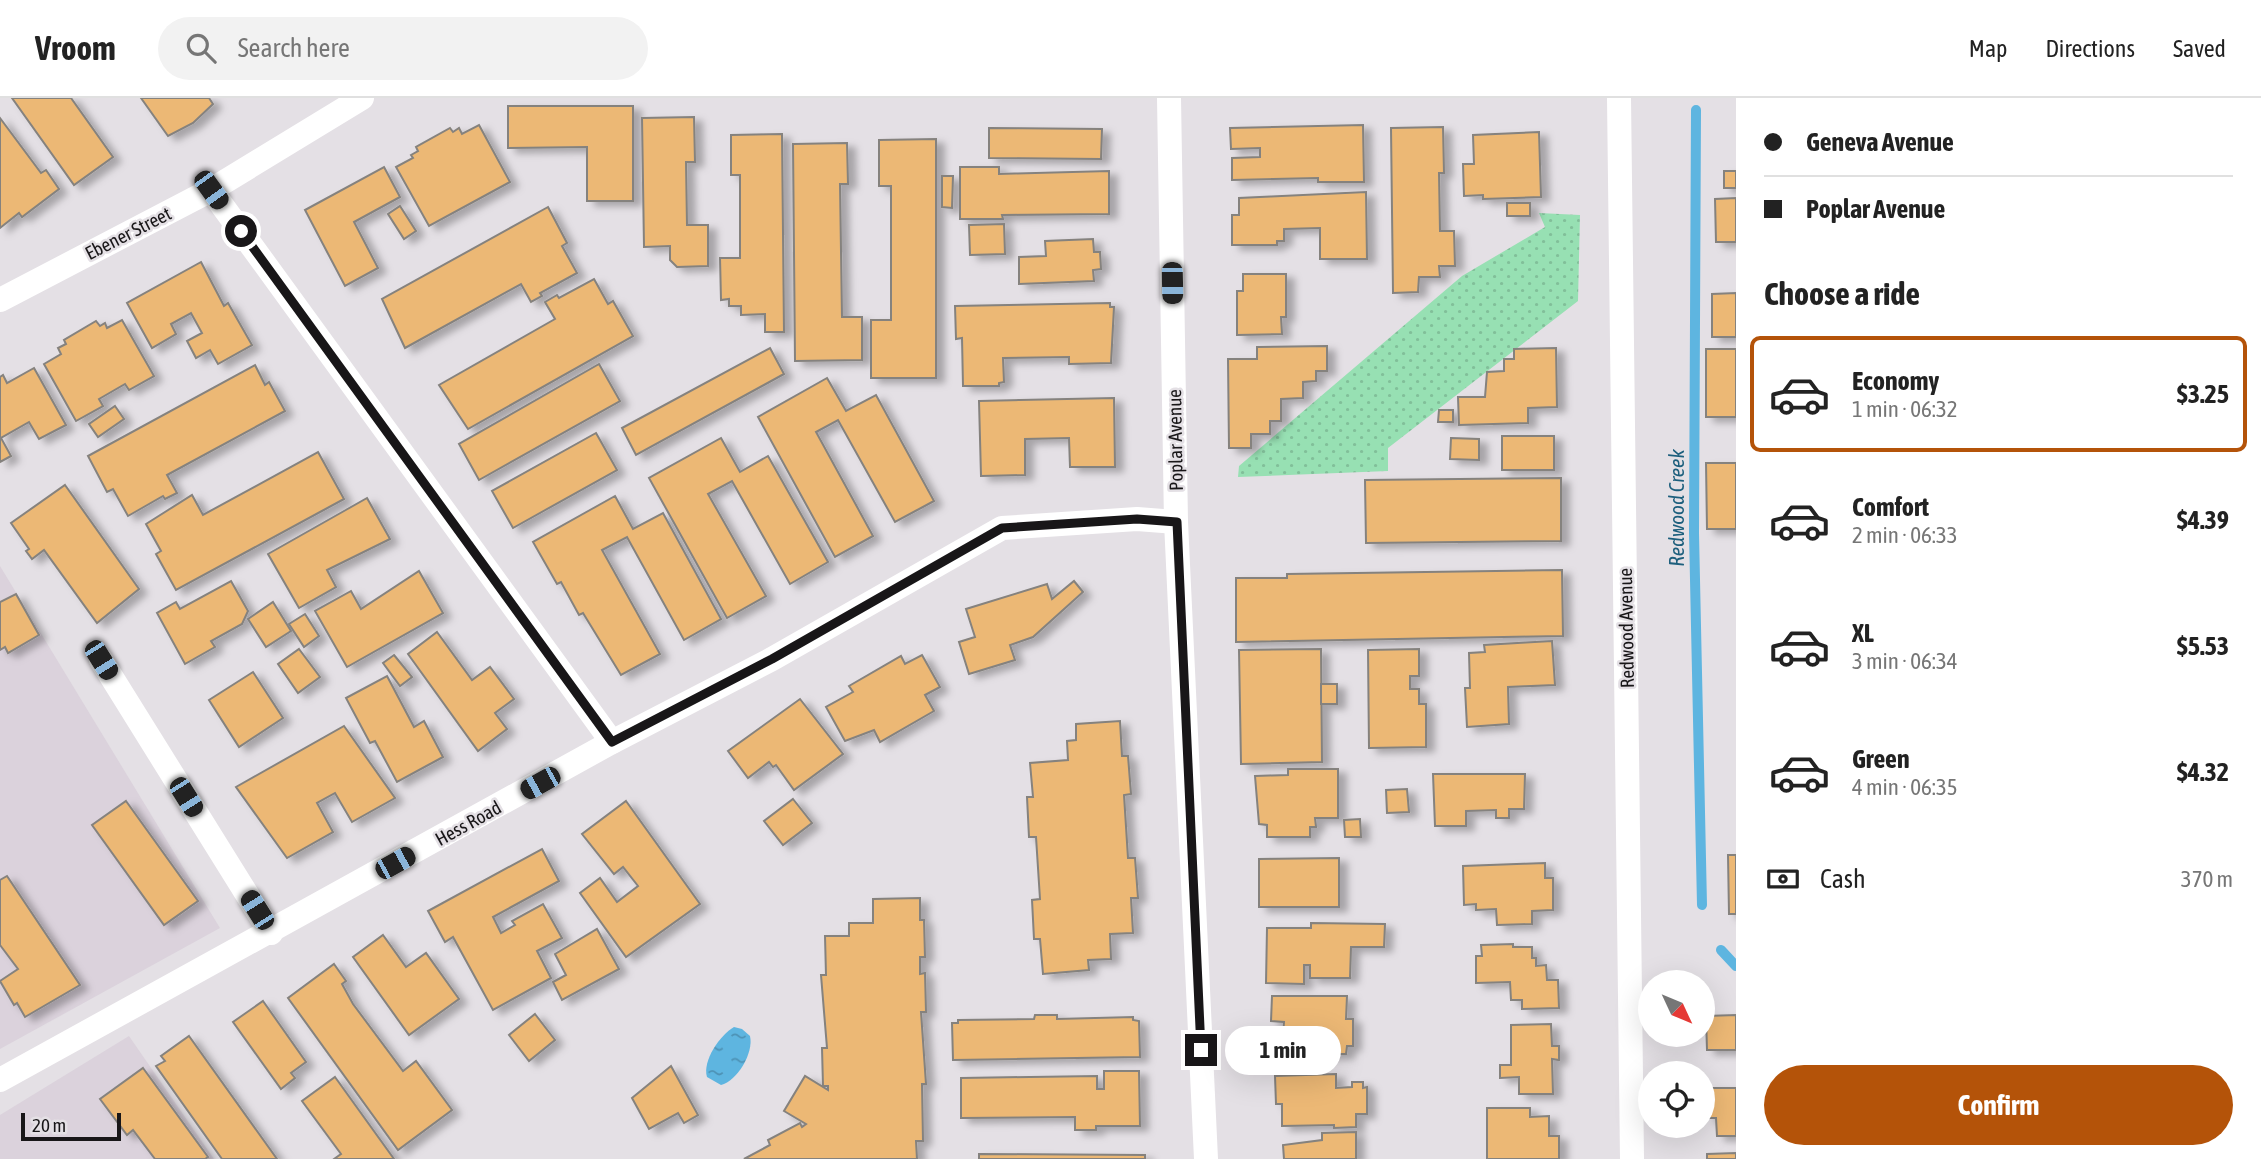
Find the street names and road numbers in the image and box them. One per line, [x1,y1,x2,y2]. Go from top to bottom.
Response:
street label: Ebener Street [81,202,175,264]
street label: Poplar Avenue [1163,389,1187,491]
street label: Redwood Avenue [1614,568,1638,688]
street label: Hess Road [431,796,505,850]

